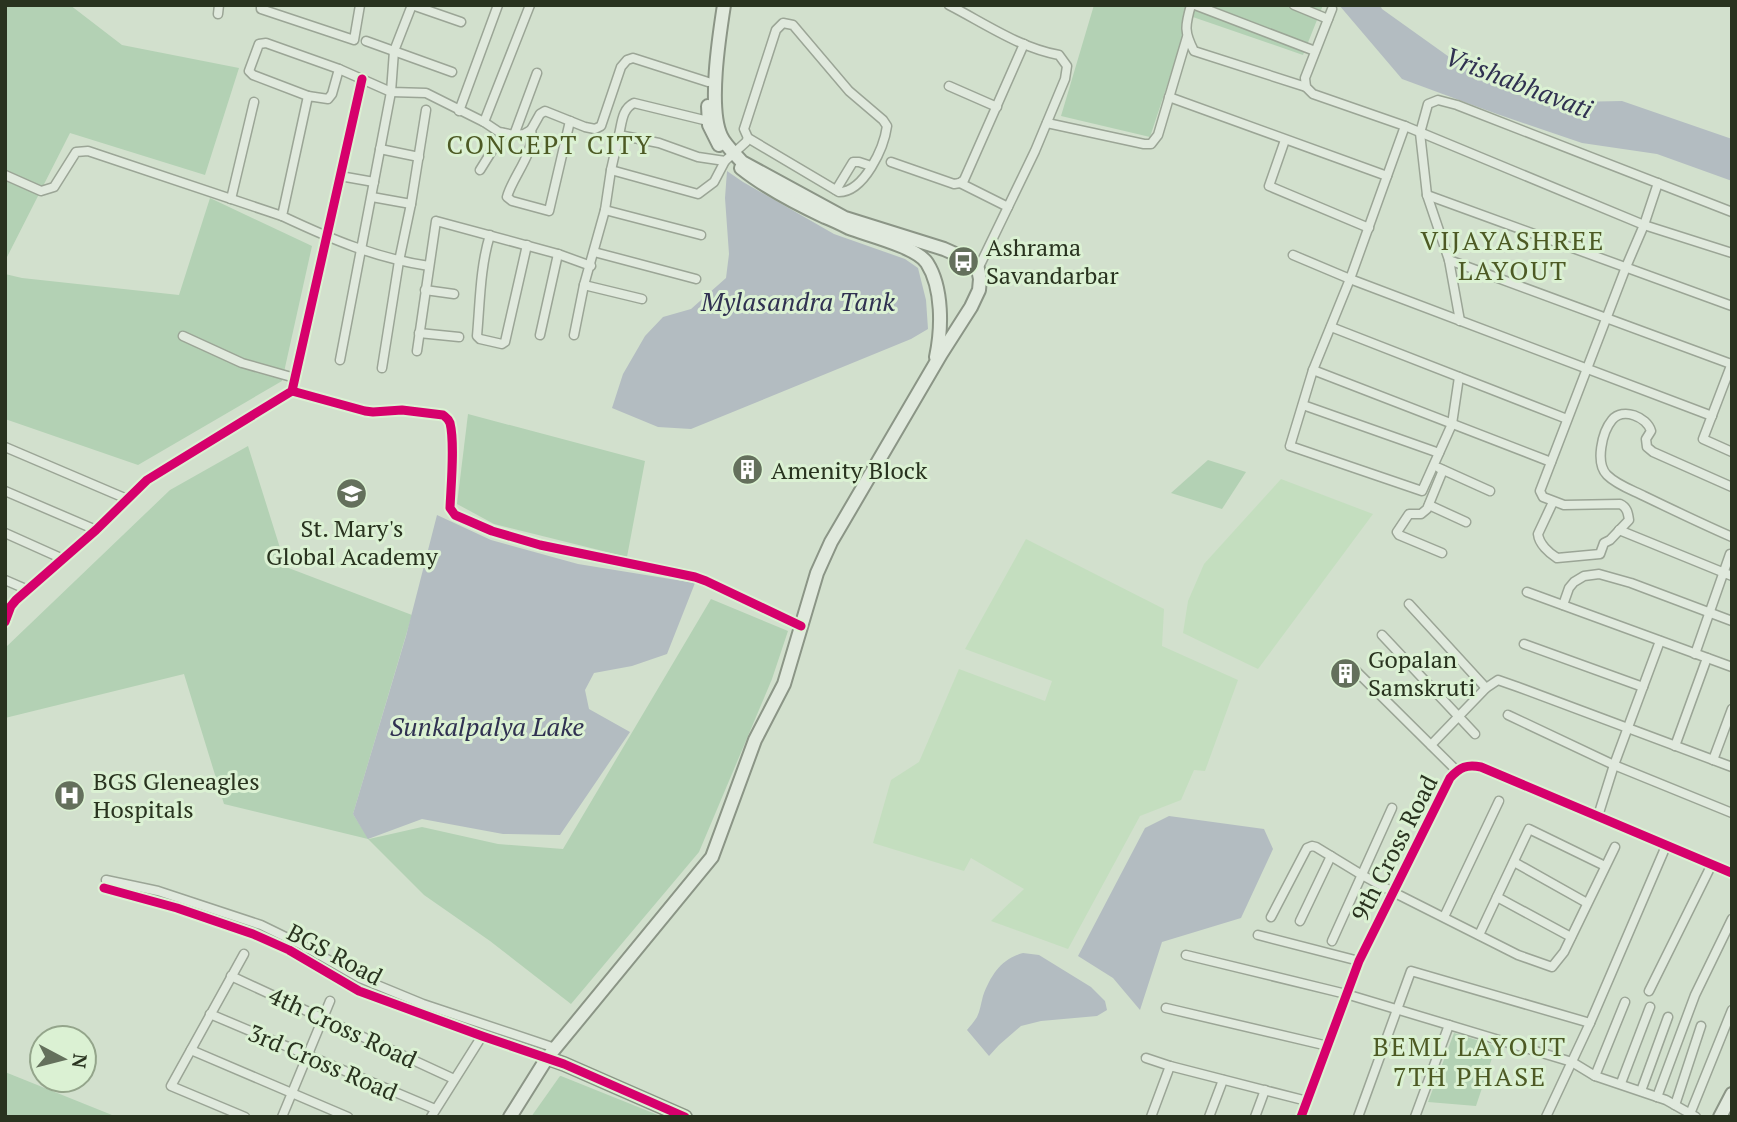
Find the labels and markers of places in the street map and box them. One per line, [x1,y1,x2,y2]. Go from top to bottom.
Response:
place label: Ashrama Savandarbar [986,231,1119,291]
bus stop icon: Ashrama Savandarbar [946,244,980,278]
building icon: Amenity Block [731,453,765,487]
place label: Amenity Block [771,454,928,486]
school or university icon: St. Mary's Global Academy [335,477,369,511]
place label: St. Mary's Global Academy [266,512,439,572]
place label: Gopalan Samskruti [1368,643,1476,703]
building icon: Gopalan Samskruti [1328,656,1362,690]
place label: BGS Gleneagles Hospitals [93,765,260,825]
hospital icon: BGS Gleneagles Hospitals [53,778,87,812]

